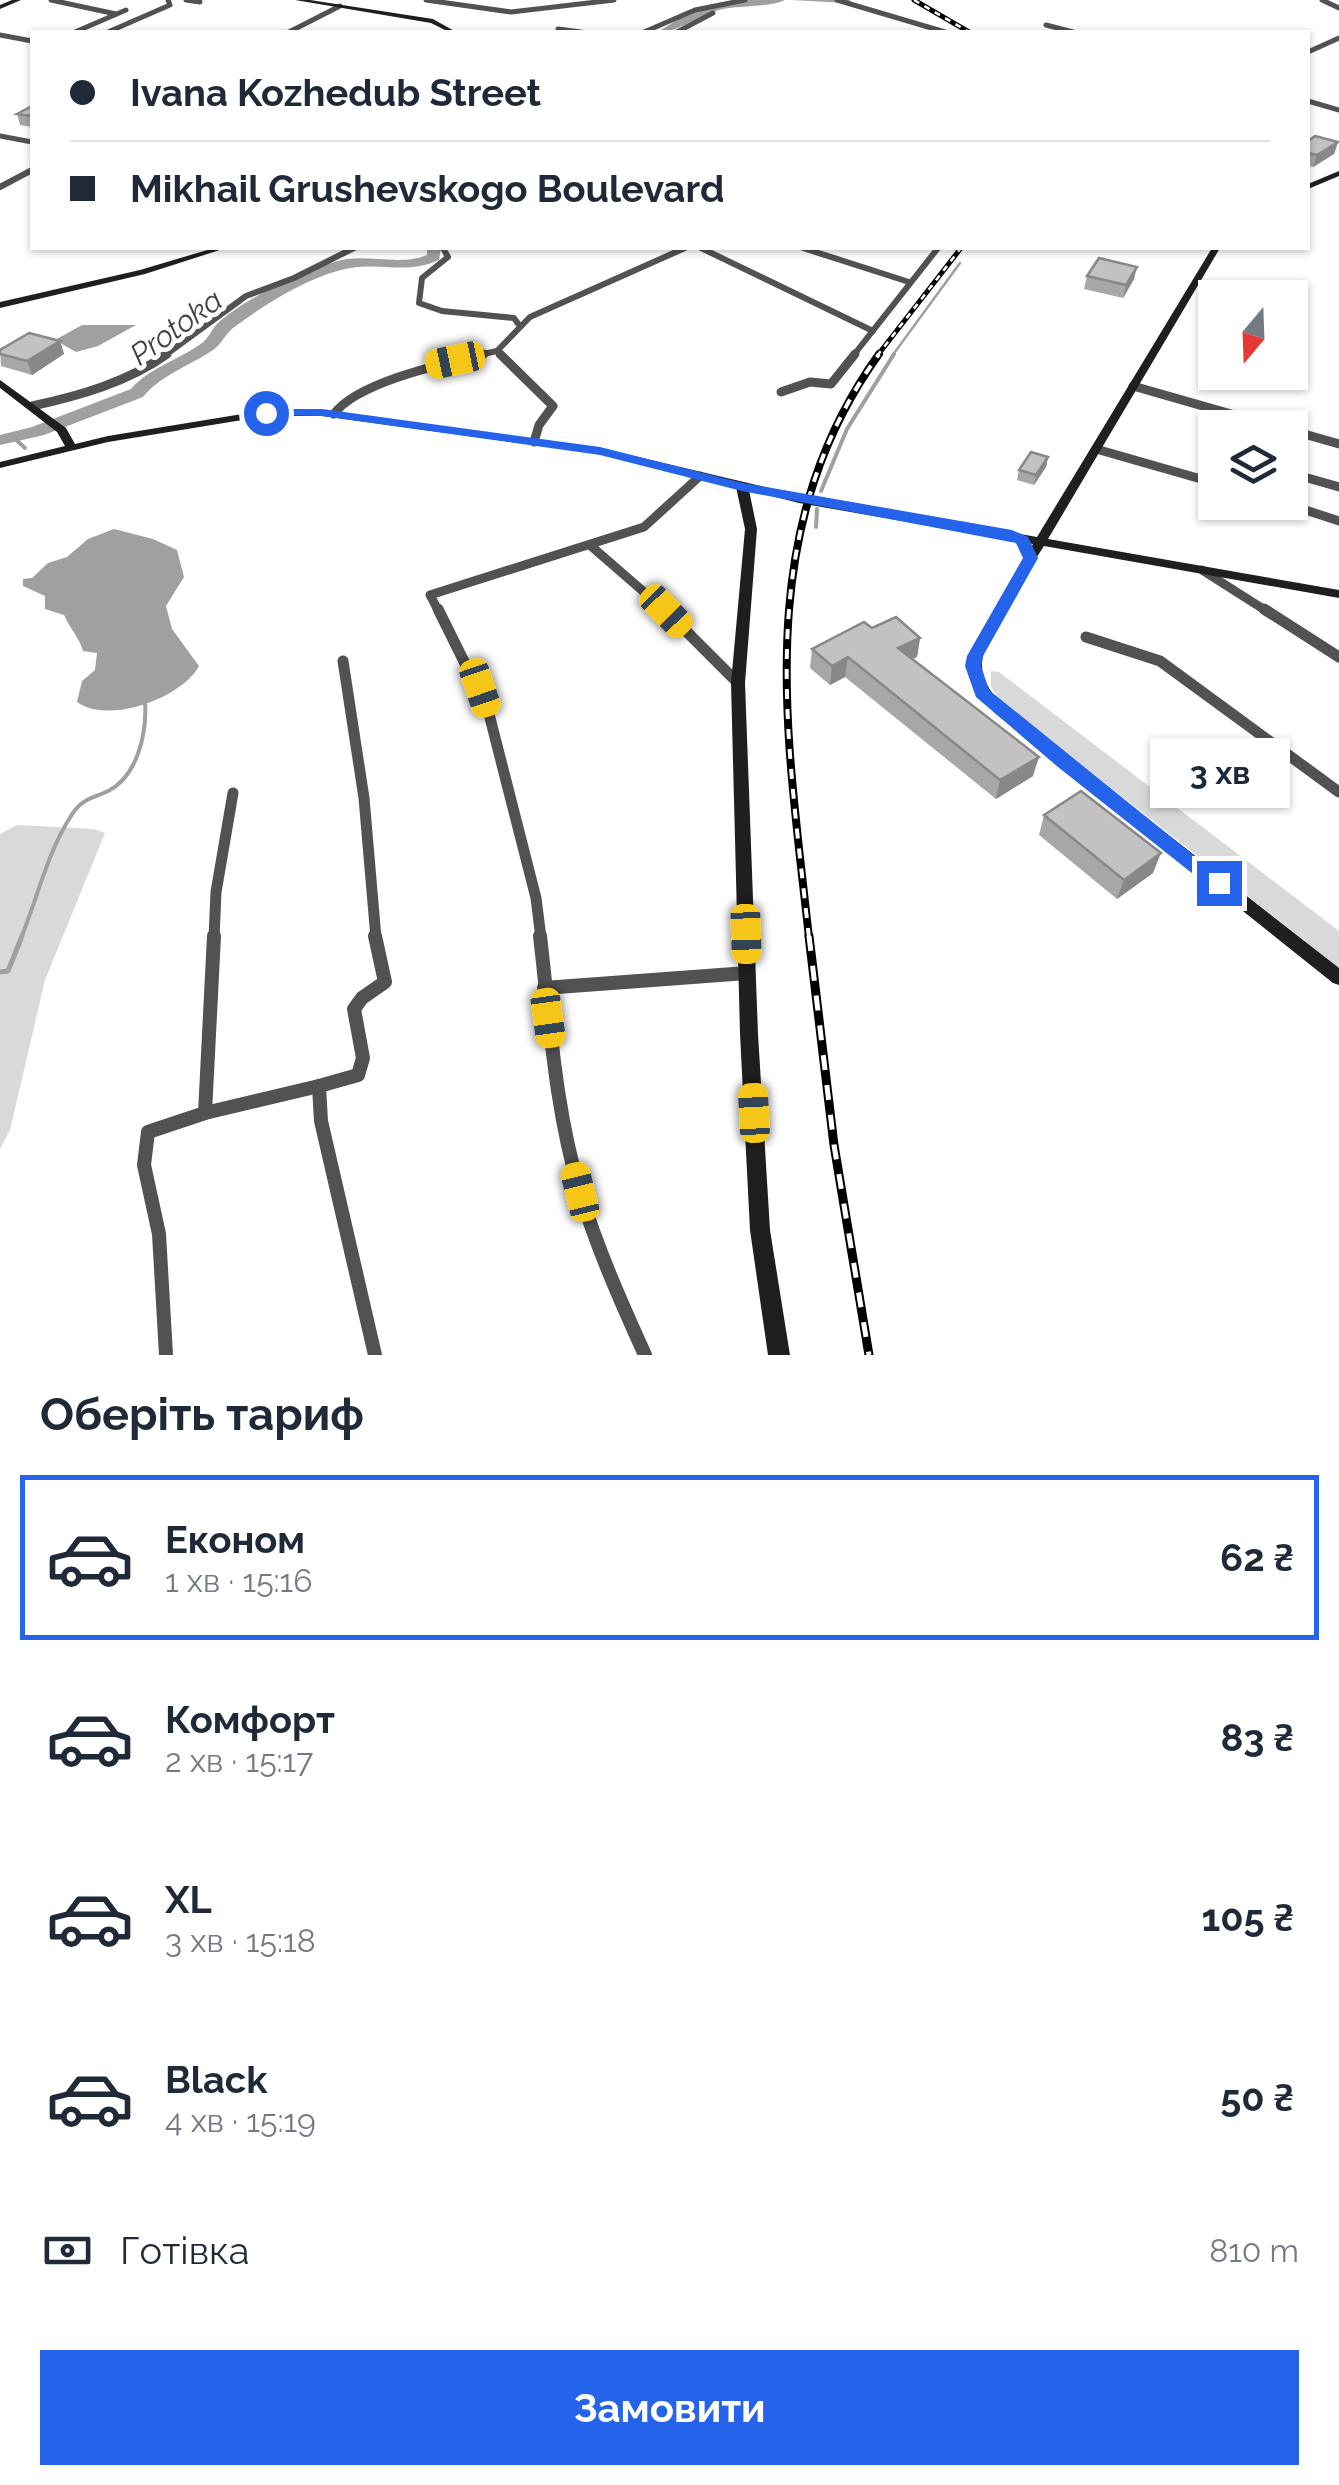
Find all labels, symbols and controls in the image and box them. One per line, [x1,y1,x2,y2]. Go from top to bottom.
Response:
text: Ivana Kozhedub Street [130,70,541,115]
text: Mikhail Grushevskogo Boulevard [130,166,724,211]
north arrow [1198,280,1308,390]
map controls [1198,280,1308,520]
water label: Protoka [123,282,229,372]
car [423,339,487,381]
route start [244,391,289,436]
button: layers [1198,410,1308,520]
car [634,579,698,643]
car [456,655,504,721]
callout: 3 хв [1149,738,1289,808]
text: 3 хв [1190,754,1250,791]
route end [1197,861,1242,906]
car [730,903,762,965]
car [529,986,567,1050]
car [737,1082,771,1144]
car [558,1159,602,1225]
text: Оберіть тариф [40,1388,364,1441]
icon: car [45,1513,135,1603]
text: Економ [165,1517,305,1562]
text: 62 ₴ [1220,1535,1294,1580]
text: 1 хв · 15:16 [165,1562,313,1599]
icon: car [45,1693,135,1783]
text: Комфорт [165,1697,335,1742]
text: 83 ₴ [1220,1715,1294,1760]
text: 2 хв · 15:17 [165,1742,313,1779]
icon: car [45,1873,135,1963]
text: XL [165,1877,212,1922]
text: 105 ₴ [1201,1895,1294,1940]
text: 3 хв · 15:18 [165,1922,316,1959]
icon: car [45,2053,135,2143]
text: Black [165,2057,267,2102]
text: 50 ₴ [1220,2075,1294,2120]
text: 4 хв · 15:19 [165,2102,316,2139]
icon: cash [40,2223,95,2278]
text: Готівка [120,2228,249,2273]
text: 810 m [1209,2232,1299,2269]
button: Замовити [40,2350,1299,2465]

